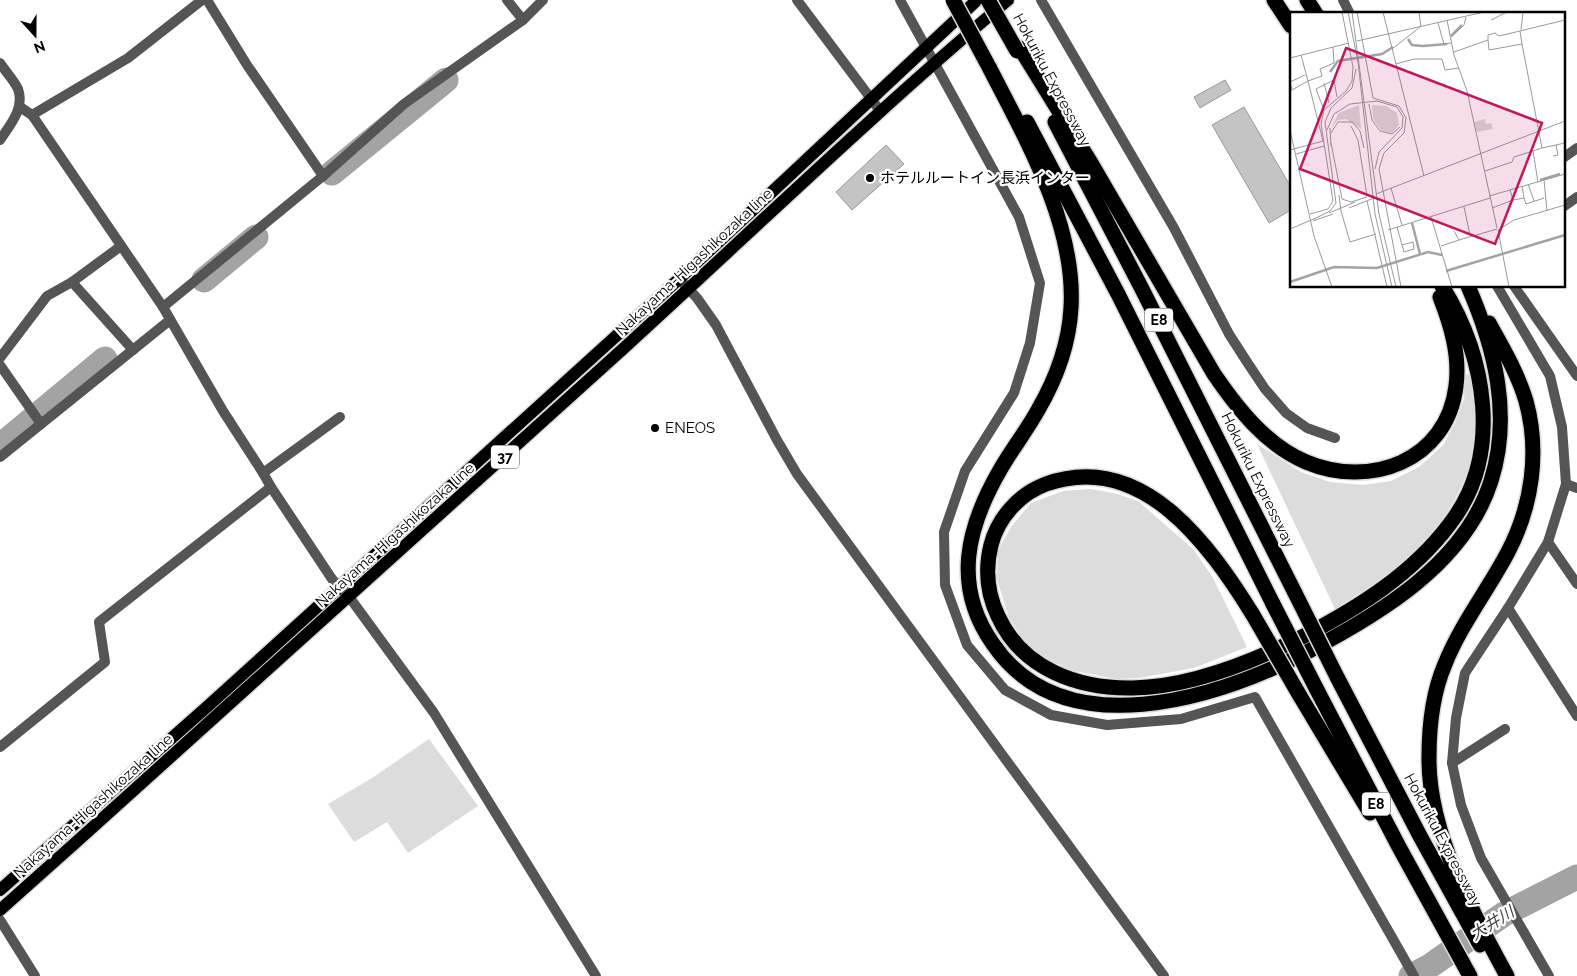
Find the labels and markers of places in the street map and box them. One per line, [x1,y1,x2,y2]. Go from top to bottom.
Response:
place label: ホテルルートイン長浜インター [880,169,1090,187]
marker: ホテルルートイン長浜インター [864,172,876,184]
place label: ENEOS [665,419,715,437]
marker: ENEOS [649,422,661,434]

